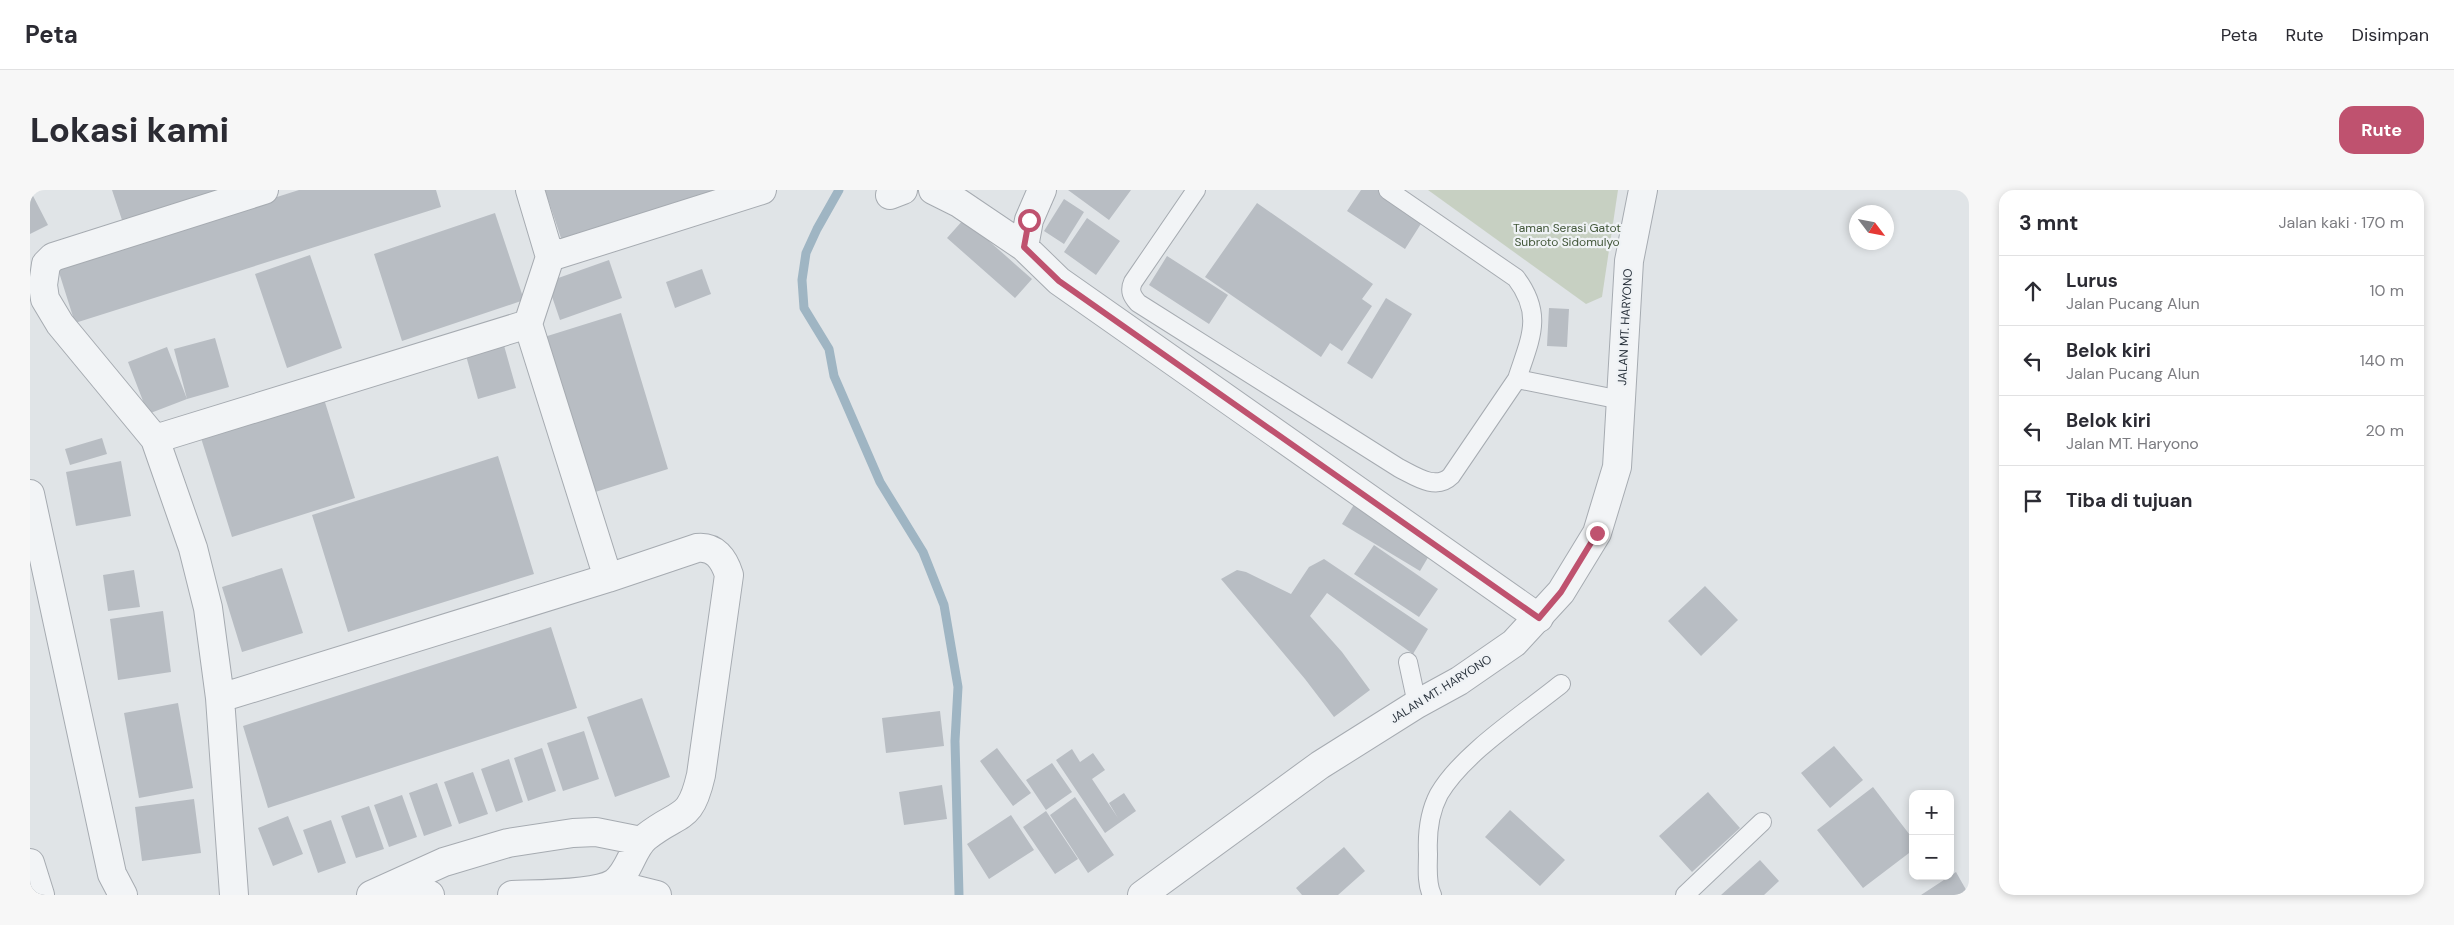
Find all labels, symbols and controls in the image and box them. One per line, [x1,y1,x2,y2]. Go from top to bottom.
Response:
text: Peta [25,19,78,50]
text: Peta [2221,23,2257,47]
text: Rute [2285,23,2324,47]
text: Disimpan [2352,23,2429,47]
button: Rute [2339,106,2424,154]
text: Lokasi kami [30,107,229,153]
north arrow [1849,205,1894,250]
route start [1018,209,1041,232]
text: 3 mnt [2019,209,2078,237]
text: Jalan kaki · 170 m [2279,212,2404,233]
park label: Taman Serasi Gatot Subroto Sidomulyo [1513,220,1621,250]
street label: JALAN MT. HARYONO [1614,268,1636,386]
text: Lurus [2066,268,2118,293]
icon: ahead [2019,277,2047,305]
text: 10 m [2370,280,2404,301]
text: Jalan Pucang Alun [2066,293,2200,314]
text: Belok kiri [2066,338,2151,363]
icon: left [2019,347,2047,375]
text: 140 m [2360,350,2404,371]
text: Jalan Pucang Alun [2066,363,2200,384]
text: Belok kiri [2066,408,2151,433]
icon: left [2019,417,2047,445]
text: 20 m [2365,420,2404,441]
text: Jalan MT. Haryono [2066,433,2199,454]
icon: arrive [2019,487,2047,515]
text: Tiba di tujuan [2066,488,2192,513]
route end [1586,522,1609,545]
street label: JALAN MT. HARYONO [1387,651,1495,727]
map controls [1909,790,1954,880]
button: + [1909,790,1954,835]
button: − [1909,835,1954,880]

